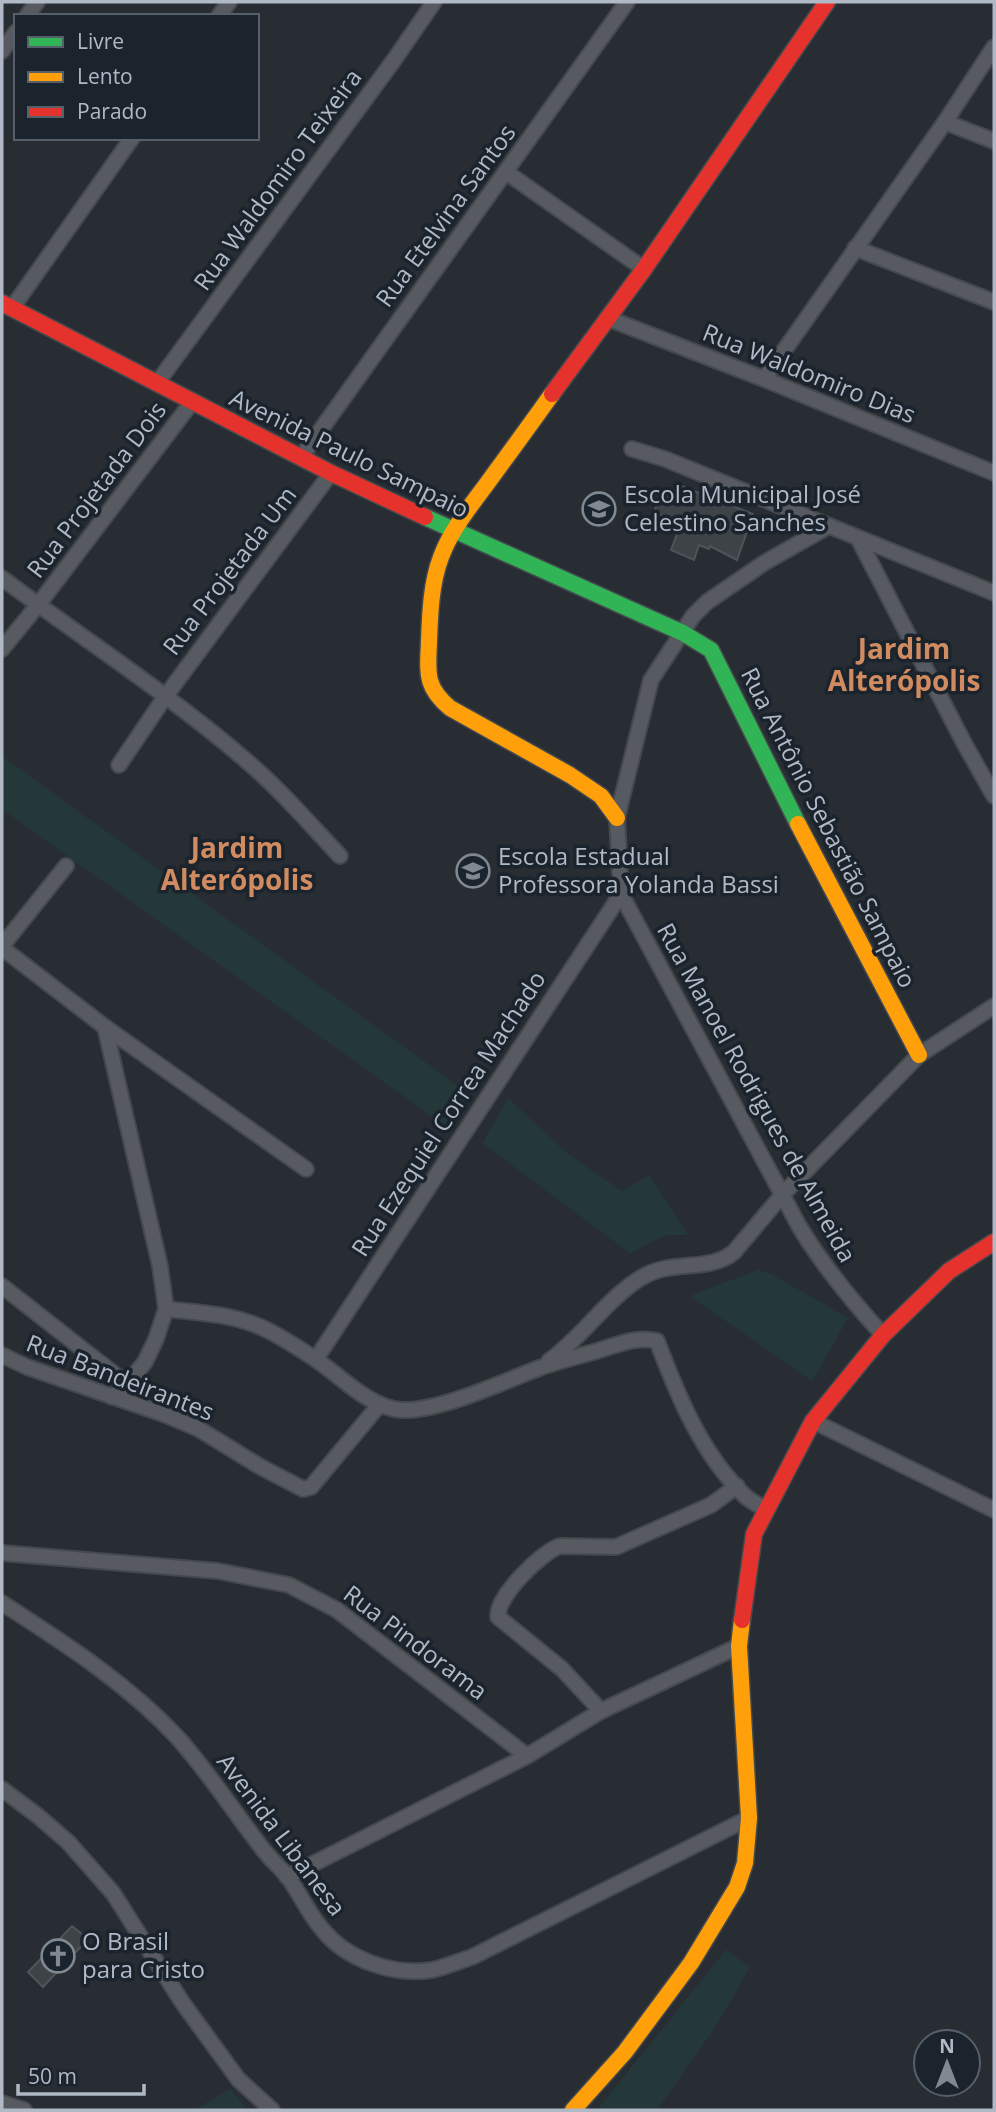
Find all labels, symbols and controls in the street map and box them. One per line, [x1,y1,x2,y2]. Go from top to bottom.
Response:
legend [14,14,259,140]
text: Livre [77,27,124,55]
text: Lento [77,62,133,90]
street label: Rua Waldomiro Teixeira [185,62,368,297]
text: Parado [77,97,147,125]
street label: Rua Etelvina Santos [367,117,522,313]
street label: Rua Waldomiro Dias [698,315,921,430]
street label: Avenida Paulo Sampaio [225,380,475,525]
street label: Rua Projetada Dois [19,394,173,584]
place label: Escola Municipal José Celestino Sanches [624,477,861,538]
street label: Rua Projetada Um [154,479,303,661]
school or university icon: Escola Municipal José Celestino Sanches [580,490,618,528]
district label: Jardim Alterópolis [828,629,980,699]
street label: Rua Antônio Sebastião Sampaio [734,662,925,993]
district label: Jardim Alterópolis [161,828,313,898]
place label: Escola Estadual Professora Yolanda Bassi [498,839,779,900]
school or university icon: Escola Estadual Professora Yolanda Bassi [454,852,492,890]
street label: Rua Manoel Rodrigues de Almeida [650,917,865,1268]
street label: Rua Ezequiel Correa Machado [343,964,553,1262]
street label: Rua Bandeirantes [22,1326,219,1428]
street label: Rua Pindorama [337,1577,495,1707]
street label: Avenida Libanesa [210,1746,354,1922]
place label: O Brasil para Cristo [82,1924,205,1985]
church icon: O Brasil para Cristo [39,1937,77,1975]
north arrow [912,2028,982,2098]
text: N [939,2033,955,2059]
scale bar [18,2052,144,2096]
text: 50 m [28,2062,77,2090]

